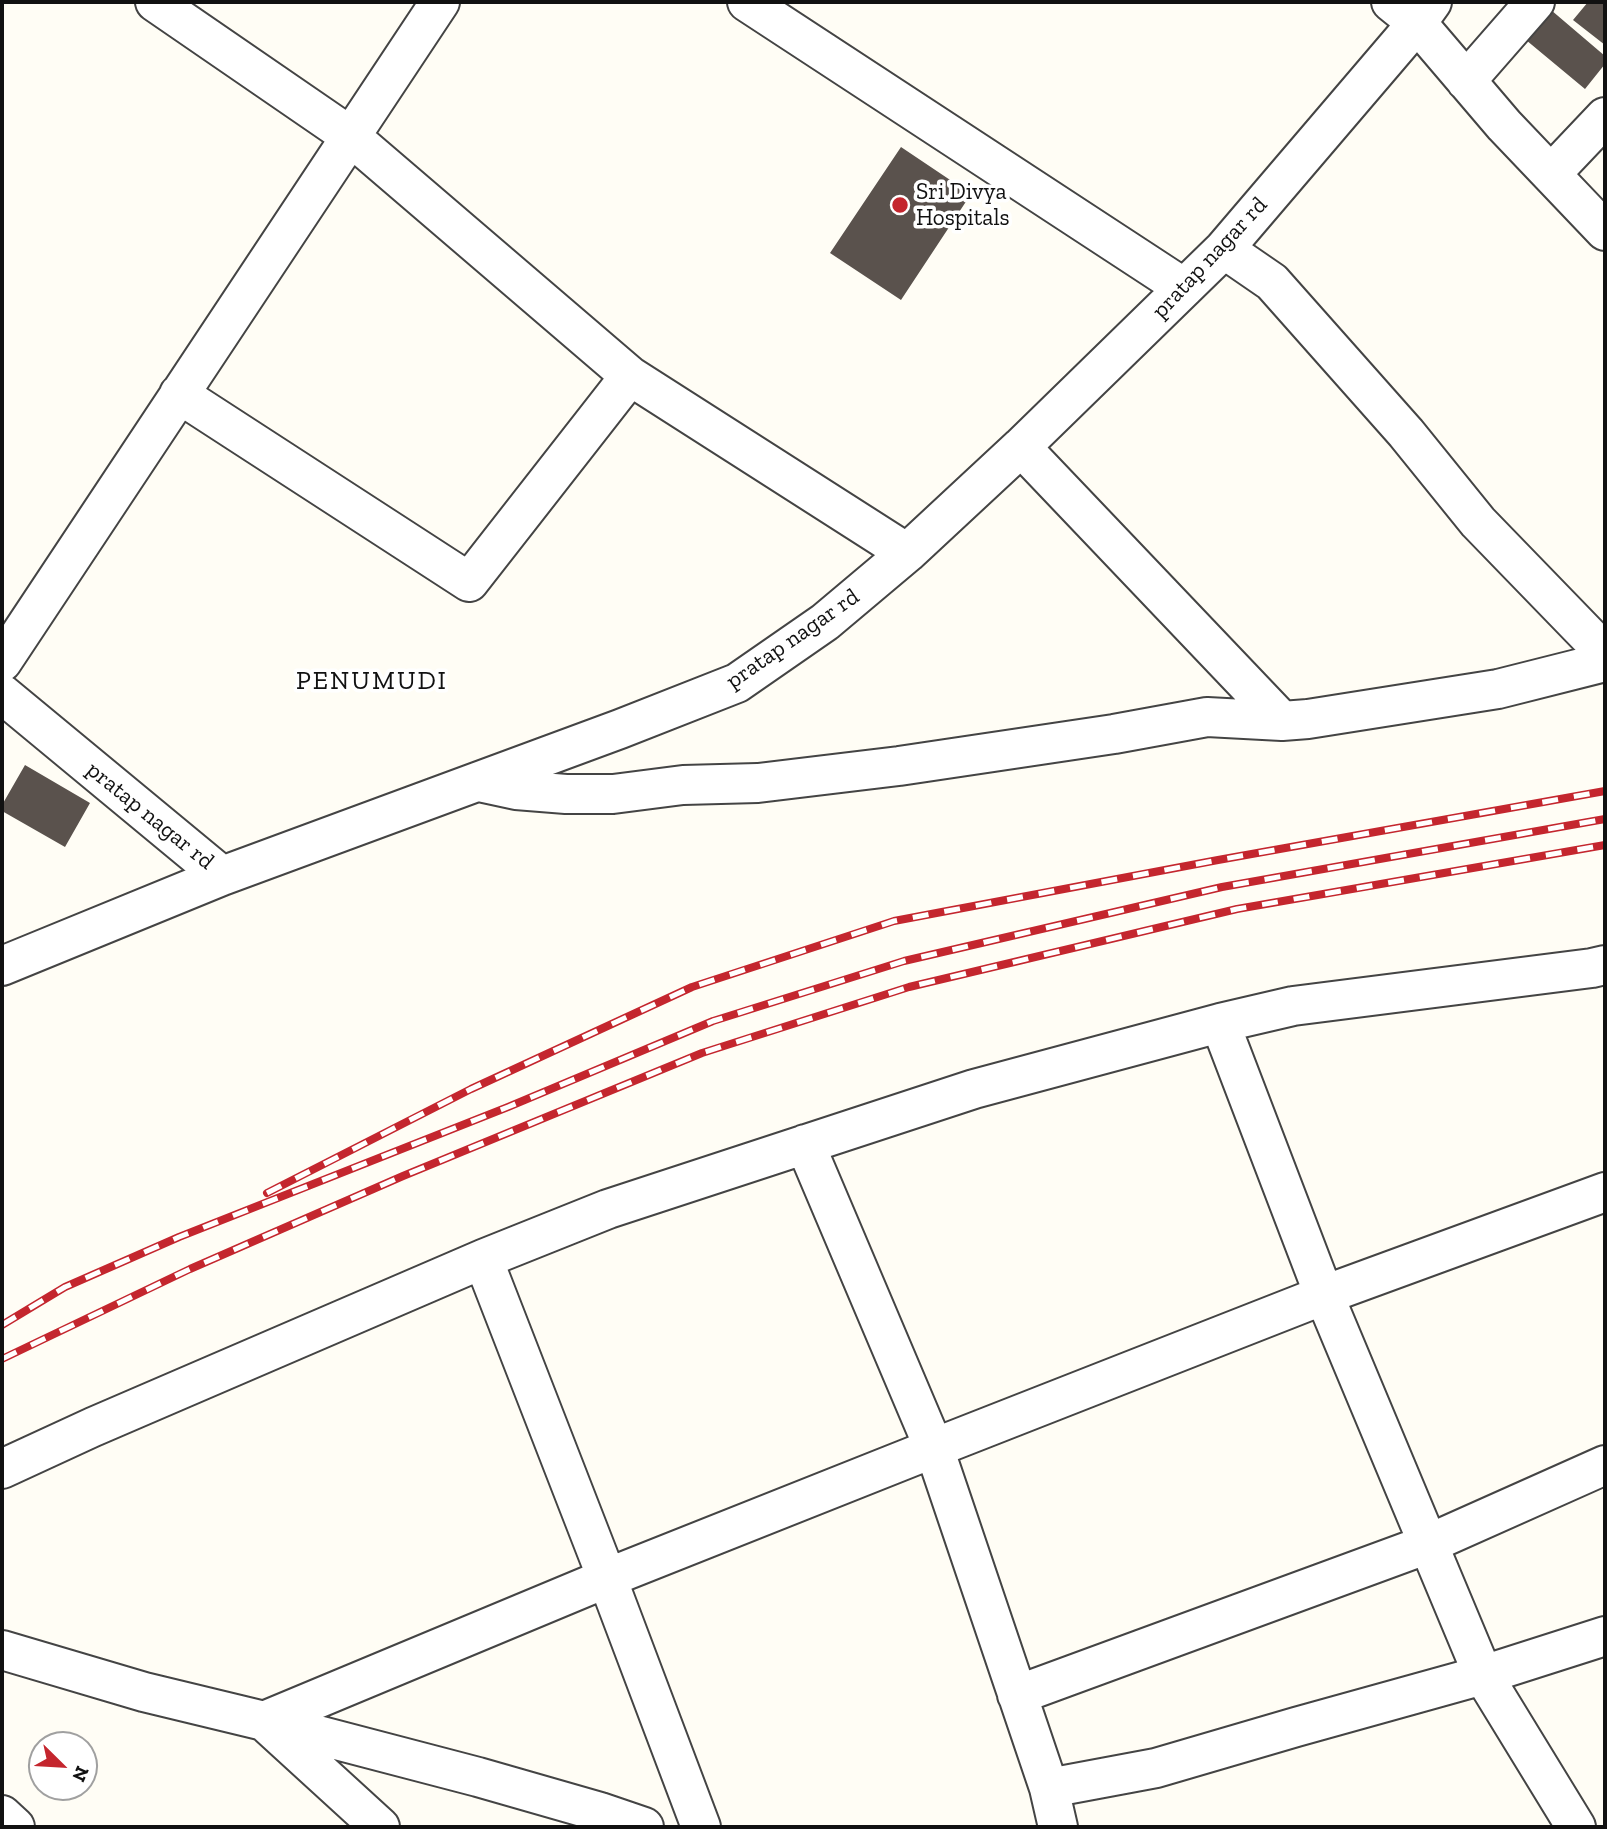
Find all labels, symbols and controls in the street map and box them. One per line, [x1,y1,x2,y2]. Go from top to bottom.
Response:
place label: Sri Divya Hospitals [916,178,1010,232]
street label: pratap nagar rd [1147,192,1273,324]
marker: Sri Divya Hospitals [890,195,910,215]
street label: pratap nagar rd [721,583,865,695]
district label: PENUMUDI [297,666,447,698]
street label: pratap nagar rd [81,756,219,876]
north arrow [28,1731,98,1801]
text: N [67,1763,94,1785]

